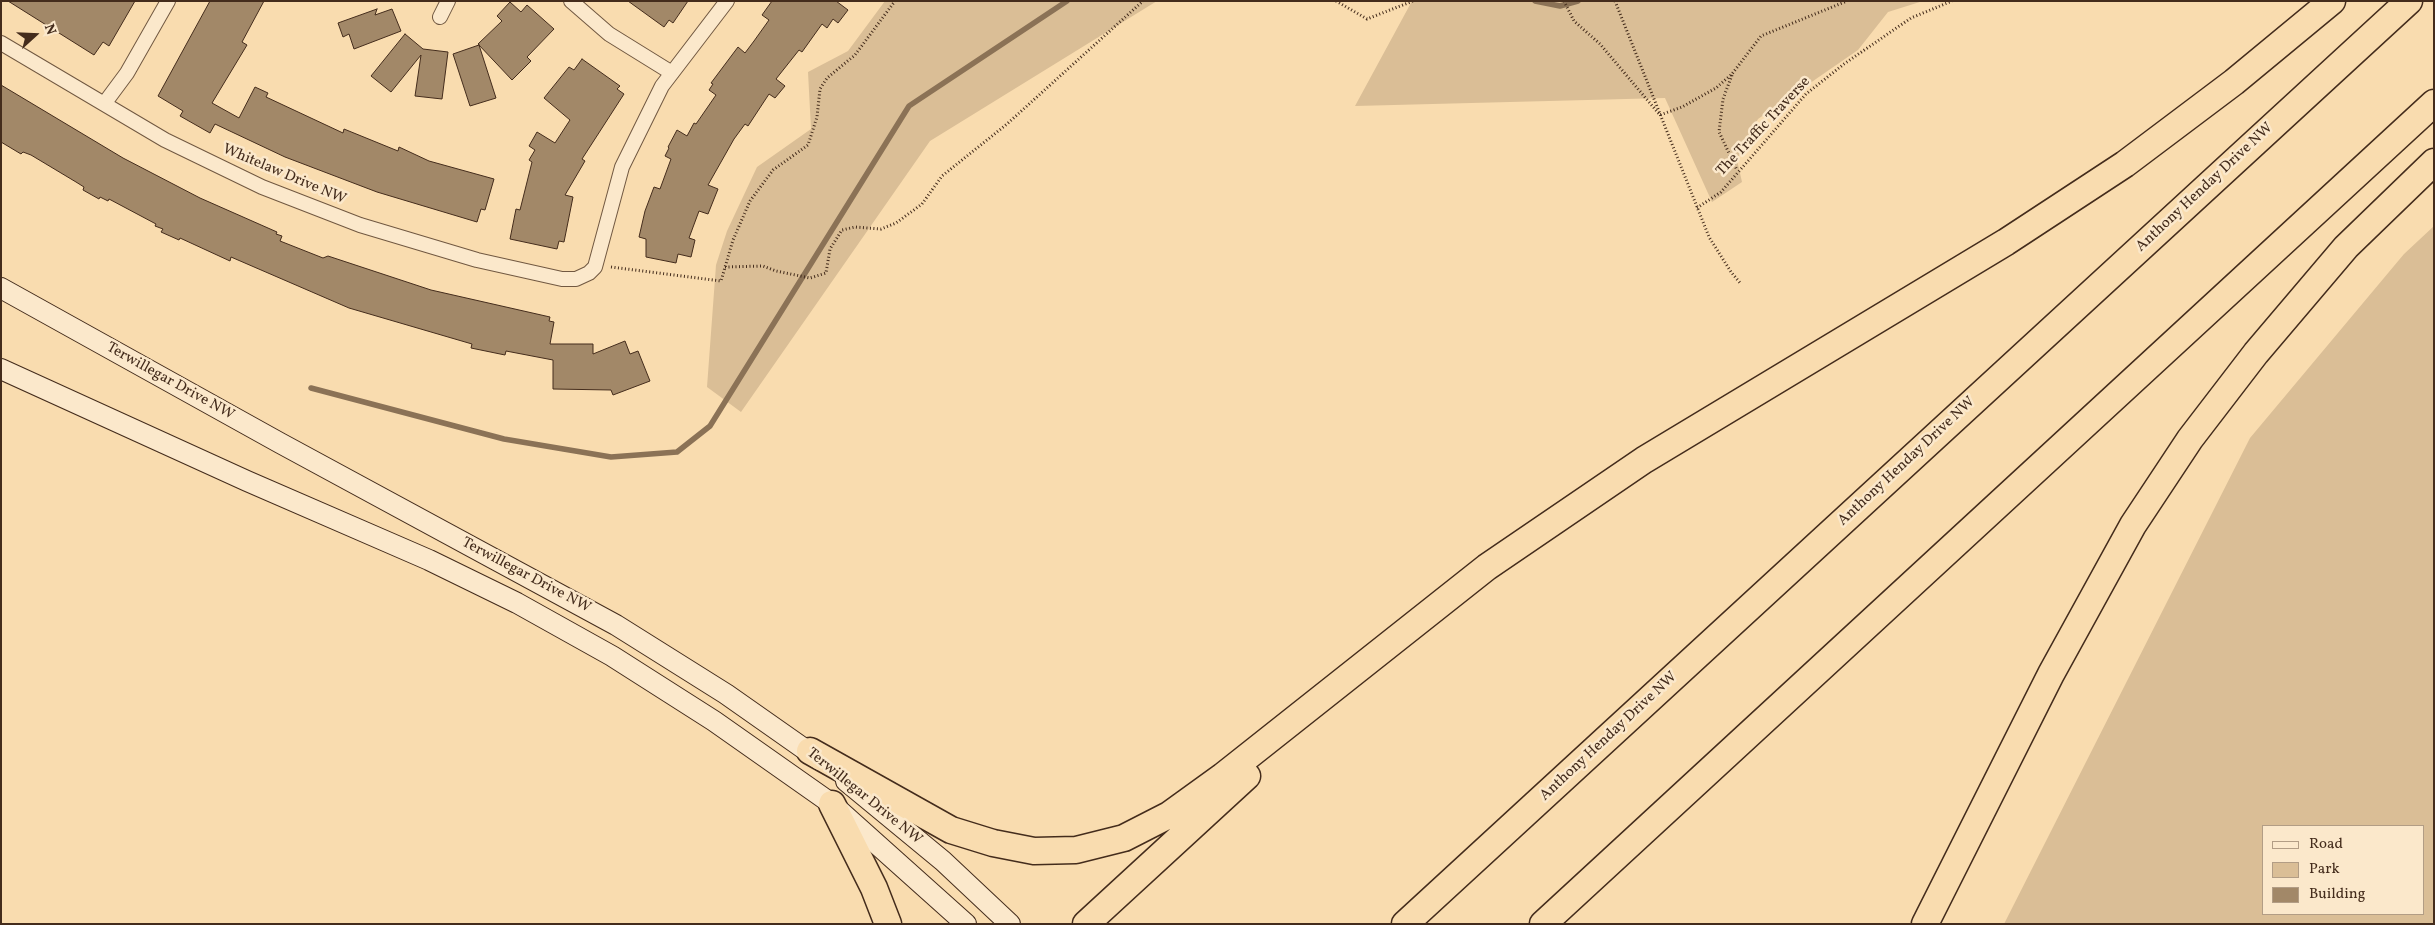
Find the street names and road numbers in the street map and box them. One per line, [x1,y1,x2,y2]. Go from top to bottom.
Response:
street label: The Traffic Traverse [1713,73,1815,181]
street label: Anthony Henday Drive NW [2133,120,2277,256]
street label: Whitelaw Drive NW [220,141,348,209]
street label: Terwillegar Drive NW [103,339,237,425]
street label: Anthony Henday Drive NW [1835,394,1979,530]
street label: Terwillegar Drive NW [458,534,594,618]
street label: Anthony Henday Drive NW [1537,669,1681,805]
street label: Terwillegar Drive NW [803,745,925,849]

